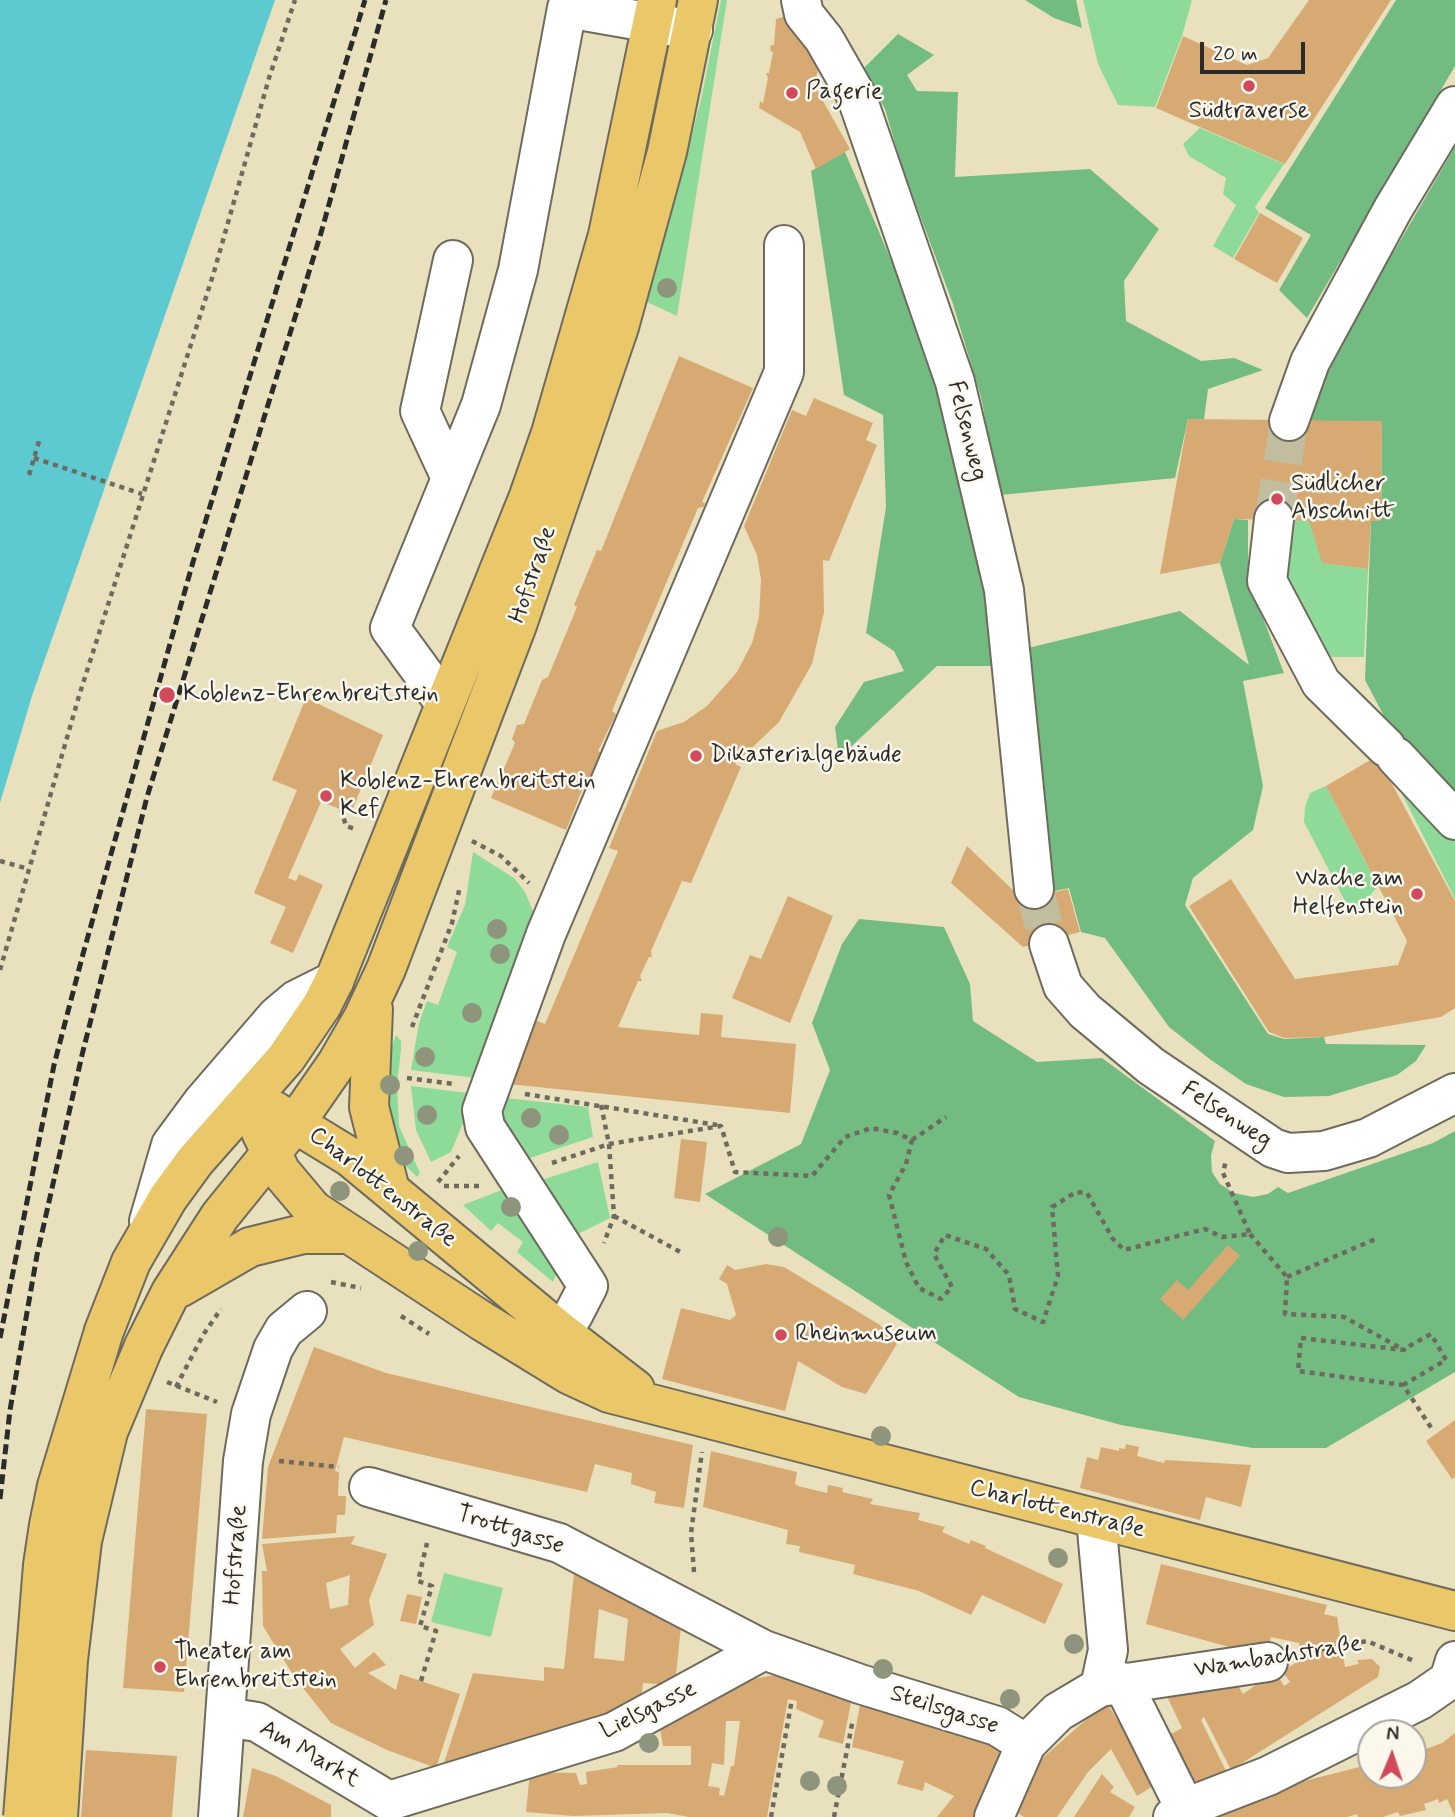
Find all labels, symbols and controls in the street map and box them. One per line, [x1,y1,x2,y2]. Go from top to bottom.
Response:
scale bar [1203,28,1308,72]
text: 20 m [1213,40,1258,68]
marker: Südtraverse [1241,78,1257,94]
place label: Pagerie [806,79,882,107]
marker: Pagerie [784,85,800,101]
place label: Südtraverse [1189,98,1309,126]
street label: Felsenweg [940,378,992,484]
place label: Südlicher Abschnitt [1291,471,1395,527]
marker: Südlicher Abschnitt [1269,491,1285,507]
street label: Hofstraße [504,523,564,627]
place label: Koblenz-Ehrenbreitstein [183,681,439,709]
marker: Koblenz-Ehrenbreitstein [157,685,177,705]
place label: Dikasterialgebäude [710,742,902,770]
marker: Dikasterialgebäude [688,748,704,764]
place label: Koblenz-Ehrenbreitstein Kef [340,768,596,824]
marker: Koblenz-Ehrenbreitstein Kef [318,788,334,804]
place label: Wache am Helfenstein [1293,866,1403,922]
marker: Wache am Helfenstein [1409,886,1425,902]
street label: Felsenweg [1175,1076,1277,1156]
street label: Charlottenstraße [302,1121,462,1255]
place label: Rheinmuseum [795,1321,937,1349]
marker: Rheinmuseum [773,1327,789,1343]
street label: Charlottenstraße [966,1474,1148,1546]
street label: Trottgasse [453,1500,567,1562]
street label: Hofstraße [219,1504,255,1606]
street label: Wambachstraße [1192,1631,1364,1685]
place label: Theater am Ehrenbreitstein [174,1639,337,1695]
marker: Theater am Ehrenbreitstein [152,1659,168,1675]
street label: Lielsgasse [596,1675,702,1747]
street label: Steilsgasse [886,1680,1002,1742]
street label: Am Markt [254,1715,364,1795]
north arrow [1357,1719,1427,1789]
text: N [1386,1722,1399,1747]

